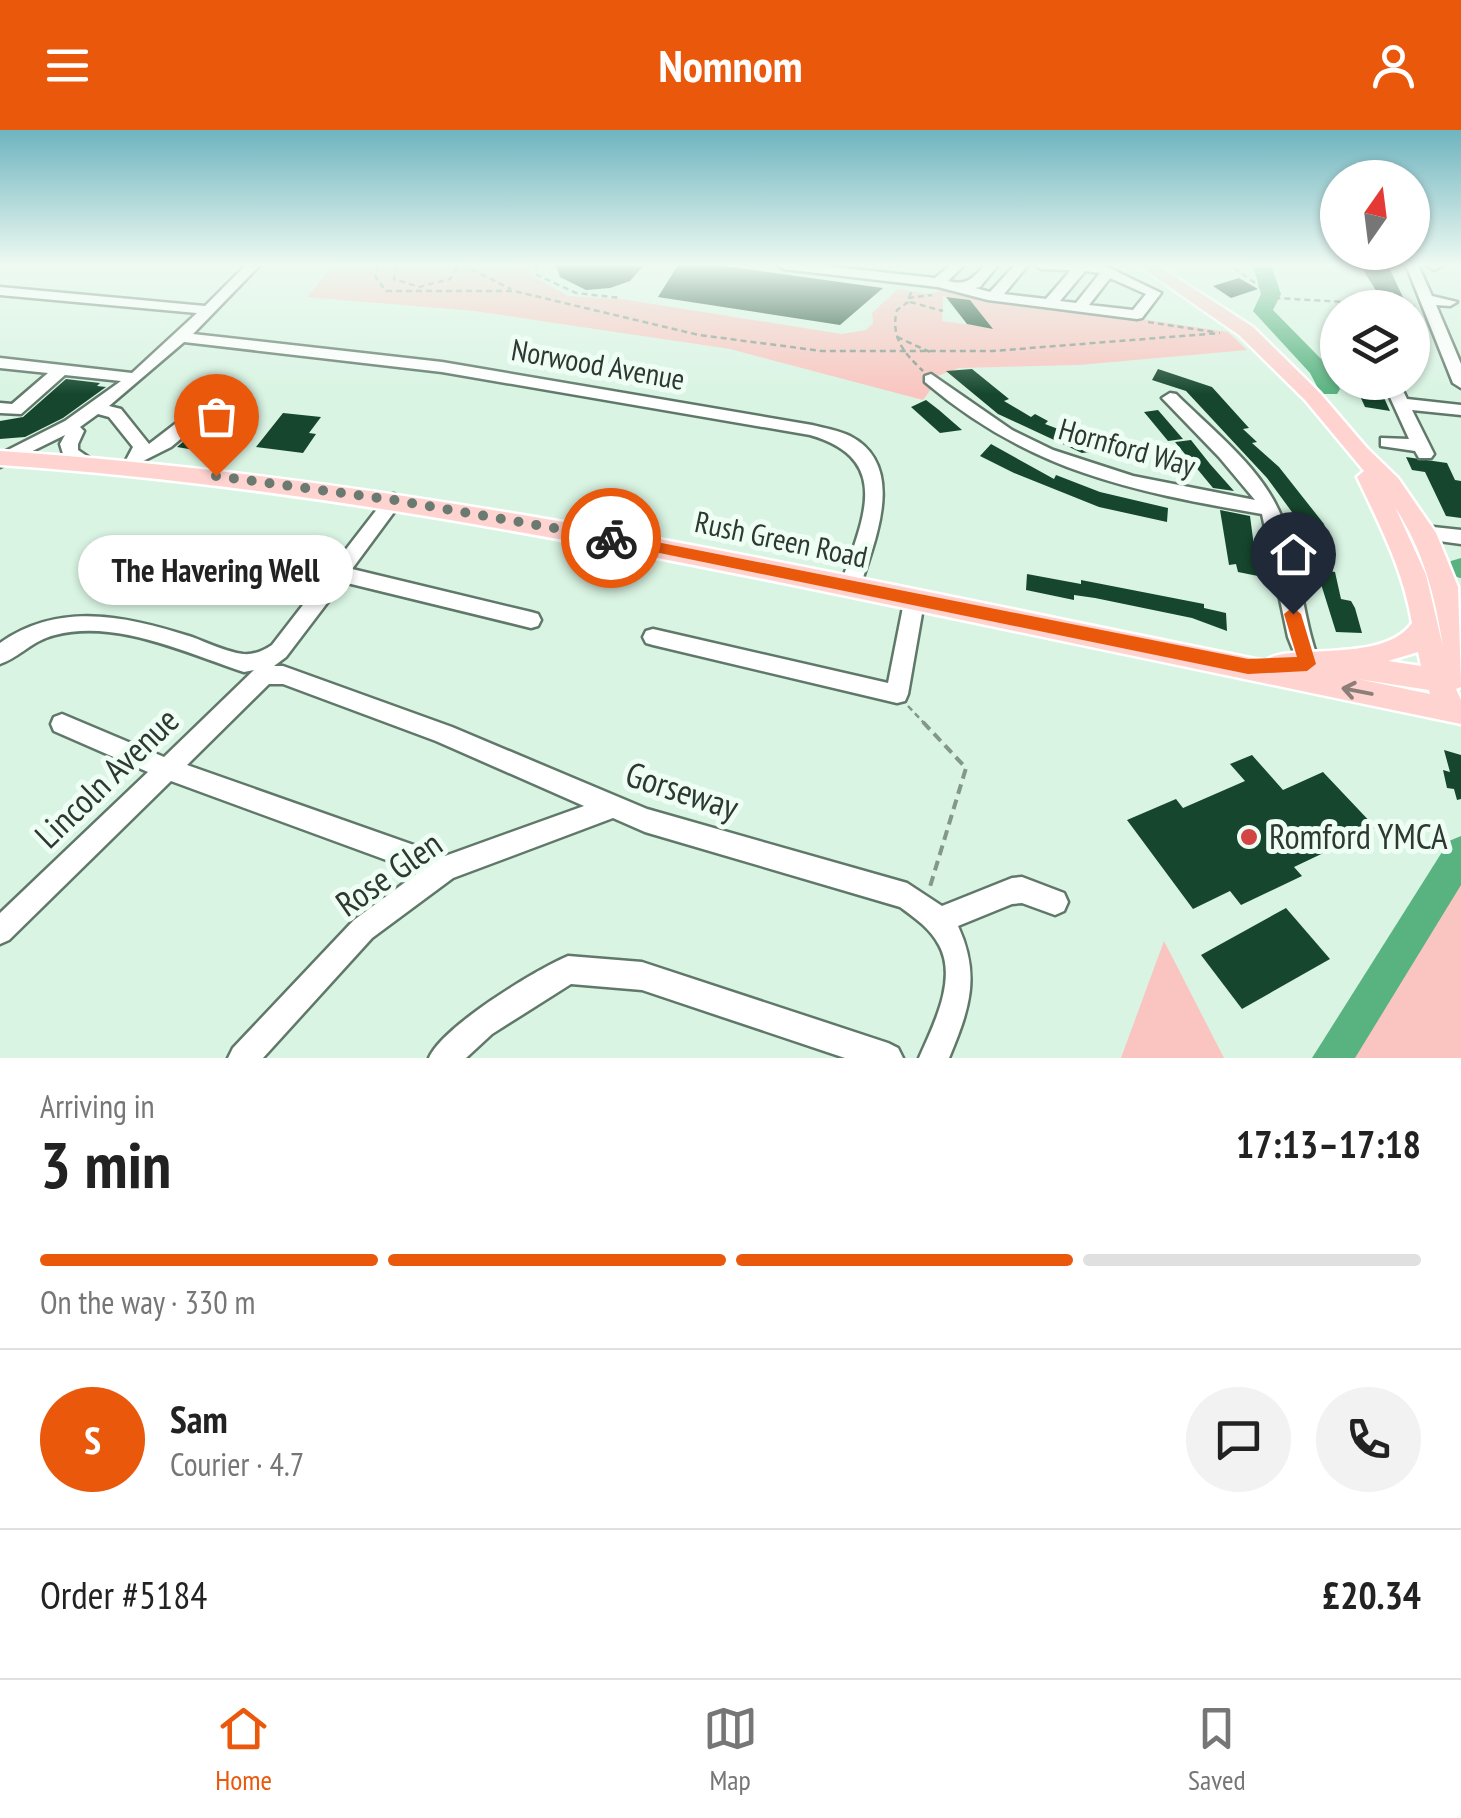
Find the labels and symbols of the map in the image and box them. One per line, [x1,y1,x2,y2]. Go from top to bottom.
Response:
north arrow [1320,160,1430,270]
street label: Norwood Avenue [509,329,688,398]
pin [174,374,259,477]
street label: Hornford Way [1055,408,1201,485]
courier [561,488,661,588]
street label: Rush Green Road [691,501,871,576]
pin [1251,512,1336,615]
callout: The Havering Well [79,536,354,606]
one-way arrow [1342,680,1374,699]
street label: Lincoln Avenue [25,697,188,857]
street label: Gorseway [620,750,745,830]
place label: Romford YMCA [1269,813,1448,859]
street label: Rose Glen [326,820,451,926]
marker: Romford YMCA [1238,826,1260,848]

